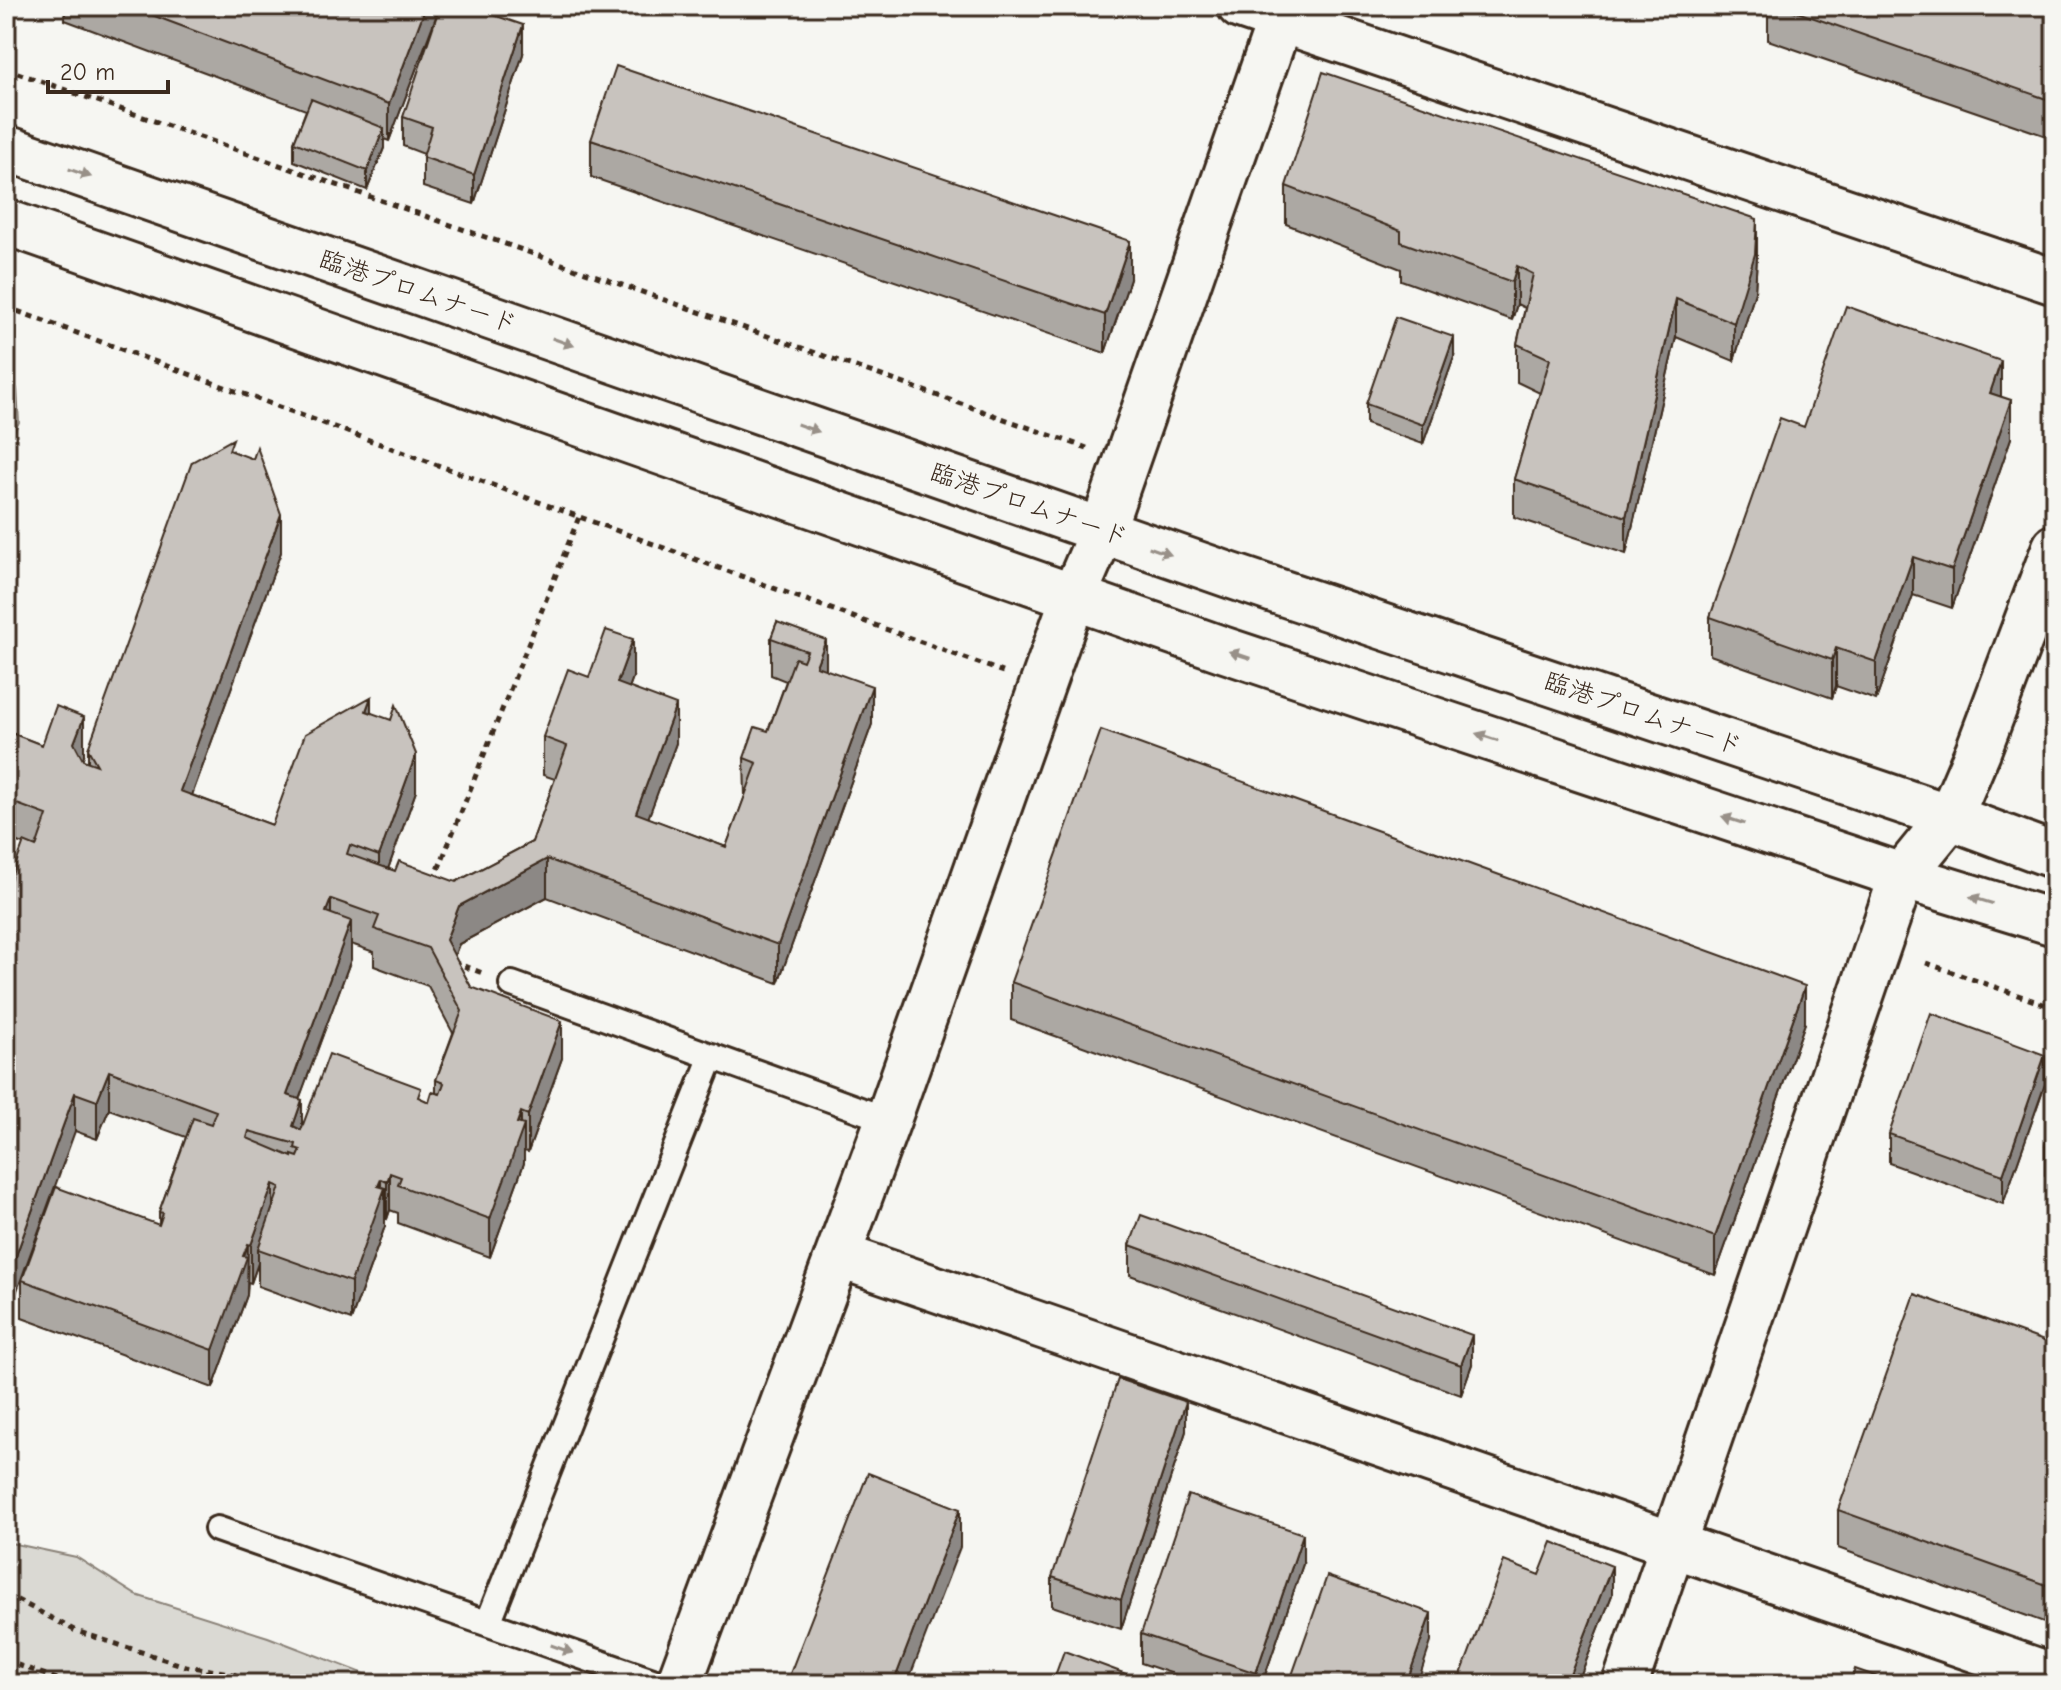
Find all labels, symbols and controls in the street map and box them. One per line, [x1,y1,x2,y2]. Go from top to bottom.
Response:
scale bar [48,44,168,94]
text: 20 m [60,58,115,86]
one-way arrow [68,168,92,180]
street label: 臨港プロムナード [315,244,521,340]
one-way arrow [551,337,575,349]
one-way arrow [797,423,821,435]
street label: 臨港プロムナード [926,457,1132,553]
one-way arrow [1148,545,1172,557]
one-way arrow [1228,648,1252,661]
street label: 臨港プロムナード [1540,666,1746,762]
one-way arrow [1474,731,1498,743]
one-way arrow [1721,813,1745,825]
one-way arrow [1968,893,1992,906]
one-way arrow [550,1643,574,1656]

